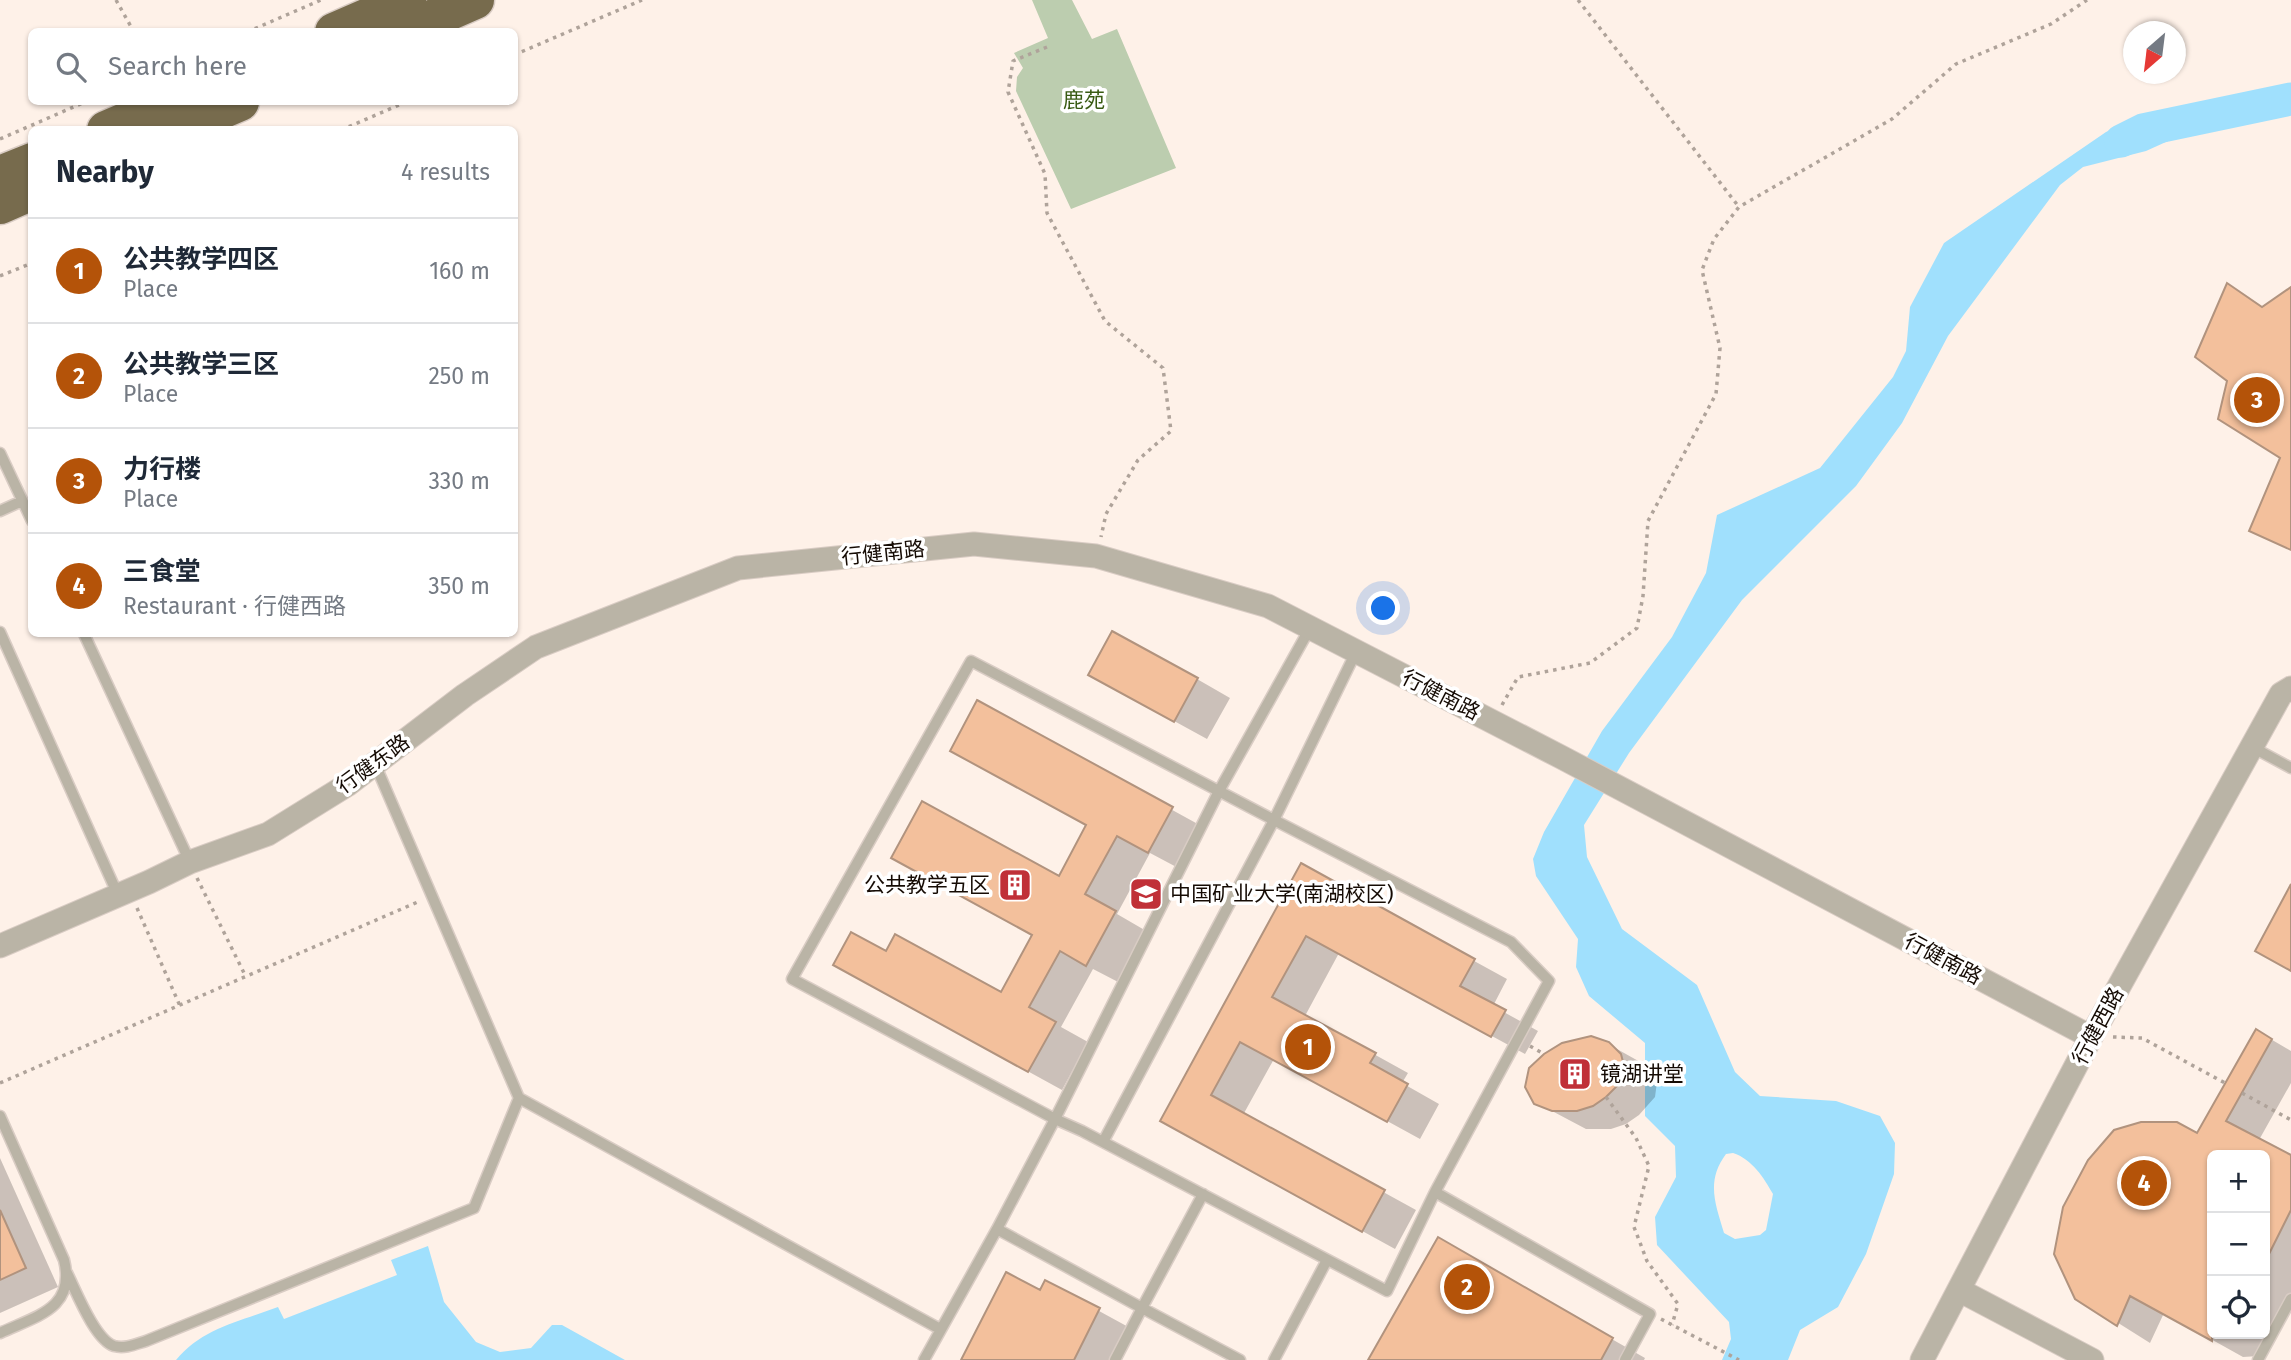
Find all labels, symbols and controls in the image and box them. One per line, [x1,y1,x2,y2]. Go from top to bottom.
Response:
north arrow [2123,21,2186,84]
search box [28,28,518,105]
icon: search [52,48,90,86]
text: Search here [108,51,247,82]
park label: 鹿苑 [1063,87,1105,113]
text: Nearby [56,154,154,190]
text: 4 results [401,158,490,186]
text: 公共教学四区 [123,244,279,275]
text: 1 [74,257,84,285]
text: 160 m [429,257,490,285]
text: Place [123,275,178,303]
text: 公共教学三区 [123,349,279,380]
text: 2 [73,362,85,390]
text: 250 m [428,362,490,390]
pin: 3 [2234,374,2280,426]
text: Place [123,380,178,408]
text: 力行楼 [123,454,201,485]
text: 3 [73,467,85,495]
text: 330 m [428,467,490,495]
text: Place [123,485,178,513]
street label: 行健南路 [840,536,926,570]
text: 三食堂 [123,556,201,587]
text: 4 [73,572,86,600]
text: 350 m [428,572,490,600]
your location [1366,591,1400,625]
text: Restaurant · 行健西路 [123,592,346,620]
street label: 行健南路 [1398,664,1484,726]
street label: 行健东路 [331,729,415,799]
building icon: 公共教学五区 [996,866,1034,904]
place label: 公共教学五区 [864,872,990,898]
school or university icon: 中国矿业大学(南湖校区) [1127,875,1165,913]
place label: 中国矿业大学(南湖校区) [1170,881,1394,907]
street label: 行健南路 [1900,928,1986,990]
street label: 行健西路 [2067,983,2129,1069]
pin: 1 [1285,1021,1331,1073]
building icon: 镜湖讲堂 [1556,1055,1594,1093]
place label: 镜湖讲堂 [1600,1061,1684,1087]
map controls [2207,1150,2270,1339]
button: + [2207,1150,2270,1213]
pin: 4 [2121,1157,2167,1209]
button: − [2207,1213,2270,1276]
pin: 2 [1444,1261,1490,1313]
button: locate [2207,1276,2270,1339]

